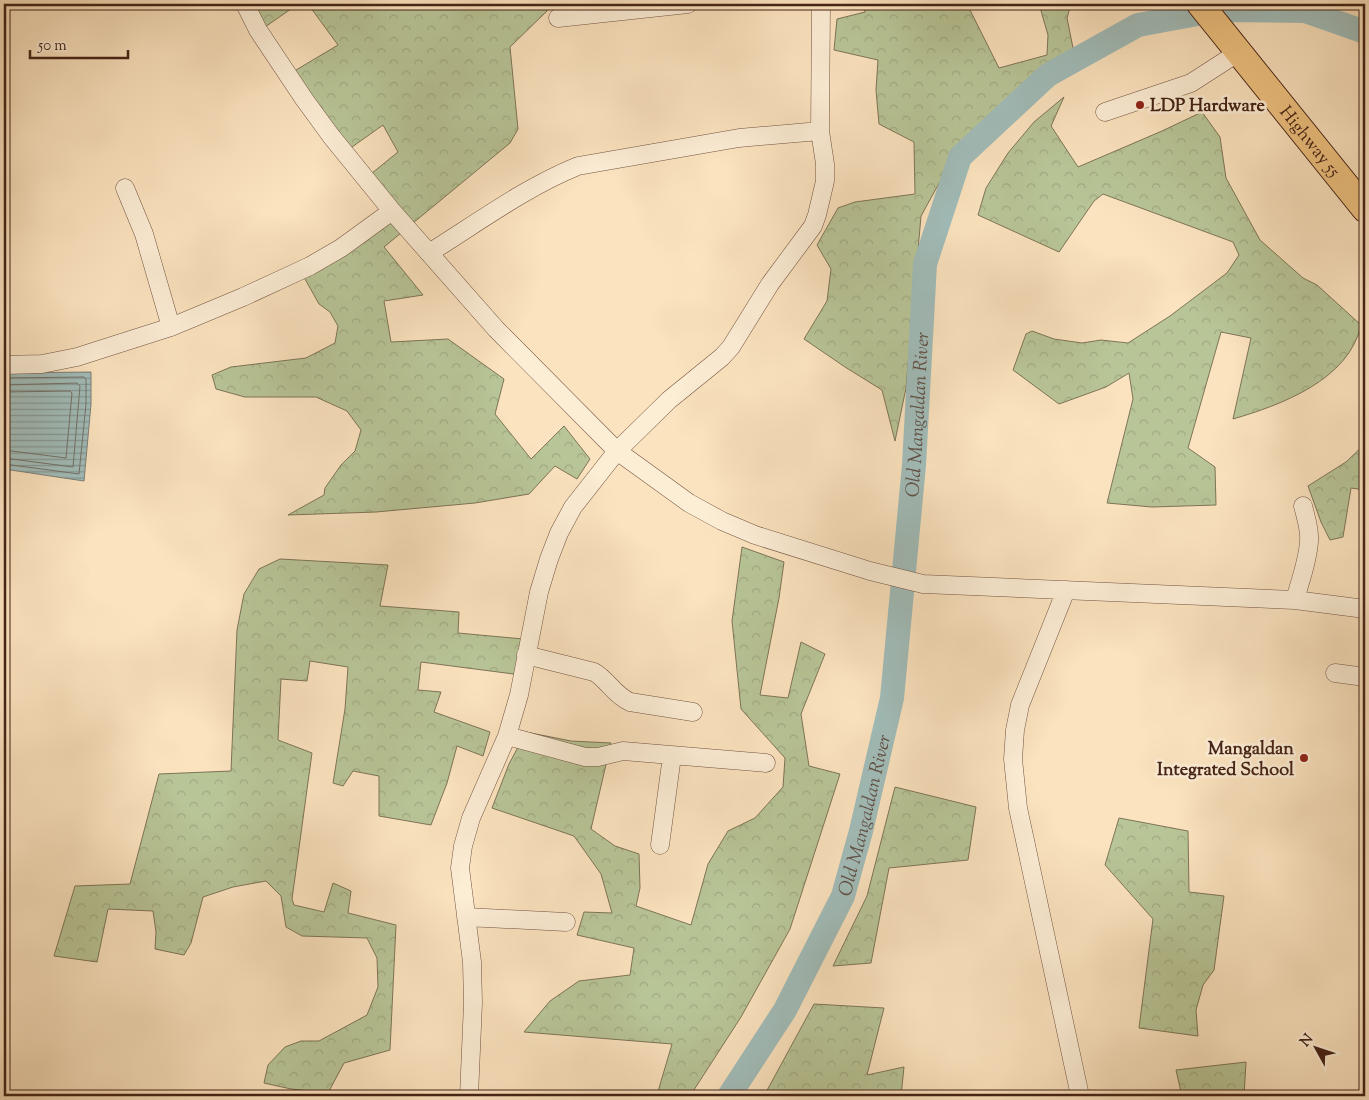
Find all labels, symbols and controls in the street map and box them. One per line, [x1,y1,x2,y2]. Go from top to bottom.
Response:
scale bar [30,28,128,60]
text: 50 m [37,36,67,57]
place label: LDP Hardware [1150,94,1265,120]
marker: LDP Hardware [1134,99,1146,111]
street label: Highway 55 [1272,101,1346,184]
water label: Old Mangaldan River [900,331,937,499]
water label: Old Mangaldan River [833,732,899,900]
place label: Mangaldan Integrated School [1157,737,1295,784]
marker: Mangaldan Integrated School [1298,752,1310,764]
north arrow [1292,1022,1342,1072]
text: N [1296,1030,1319,1052]

